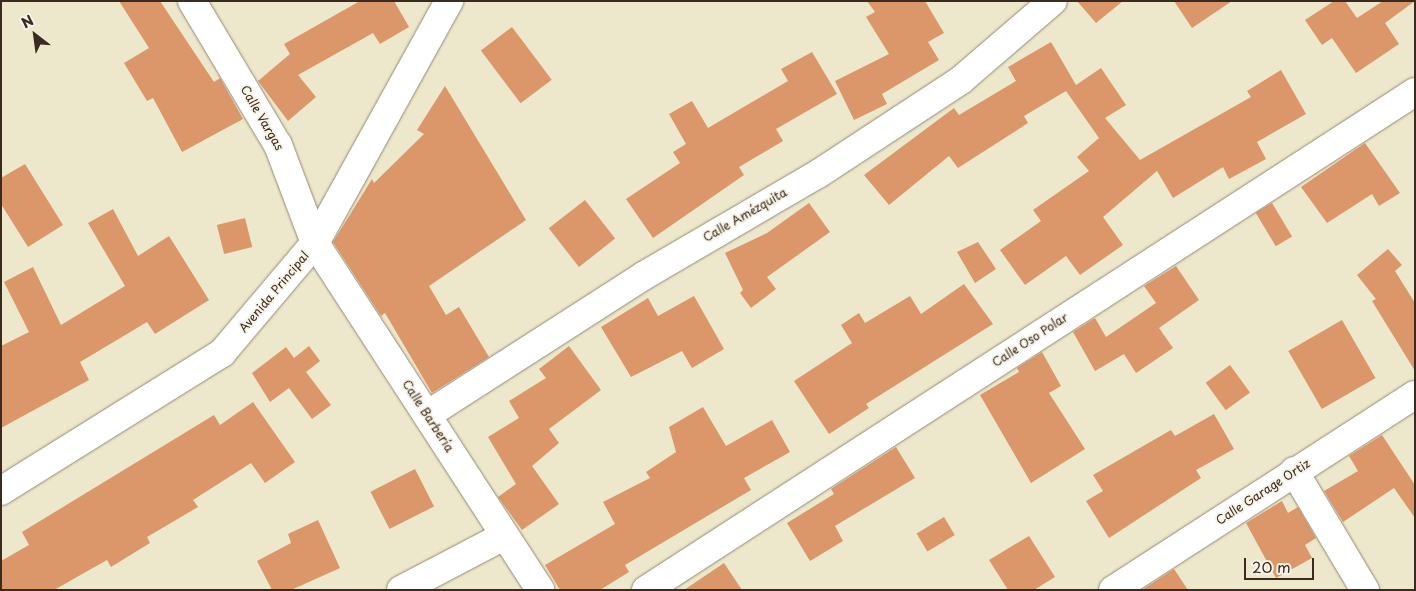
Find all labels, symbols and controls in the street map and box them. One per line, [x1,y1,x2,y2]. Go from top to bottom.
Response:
north arrow [10,10,60,60]
text: N [17,10,37,33]
street label: Calle Vargas [238,83,286,153]
street label: Calle Amézquita [700,185,790,245]
street label: Avenida Principal [236,249,312,335]
street label: Calle Oso Polar [989,310,1071,370]
street label: Calle Barbería [399,377,457,455]
street label: Calle Garage Ortiz [1213,456,1313,528]
scale bar [1246,548,1316,580]
text: 20 m [1252,555,1291,578]

